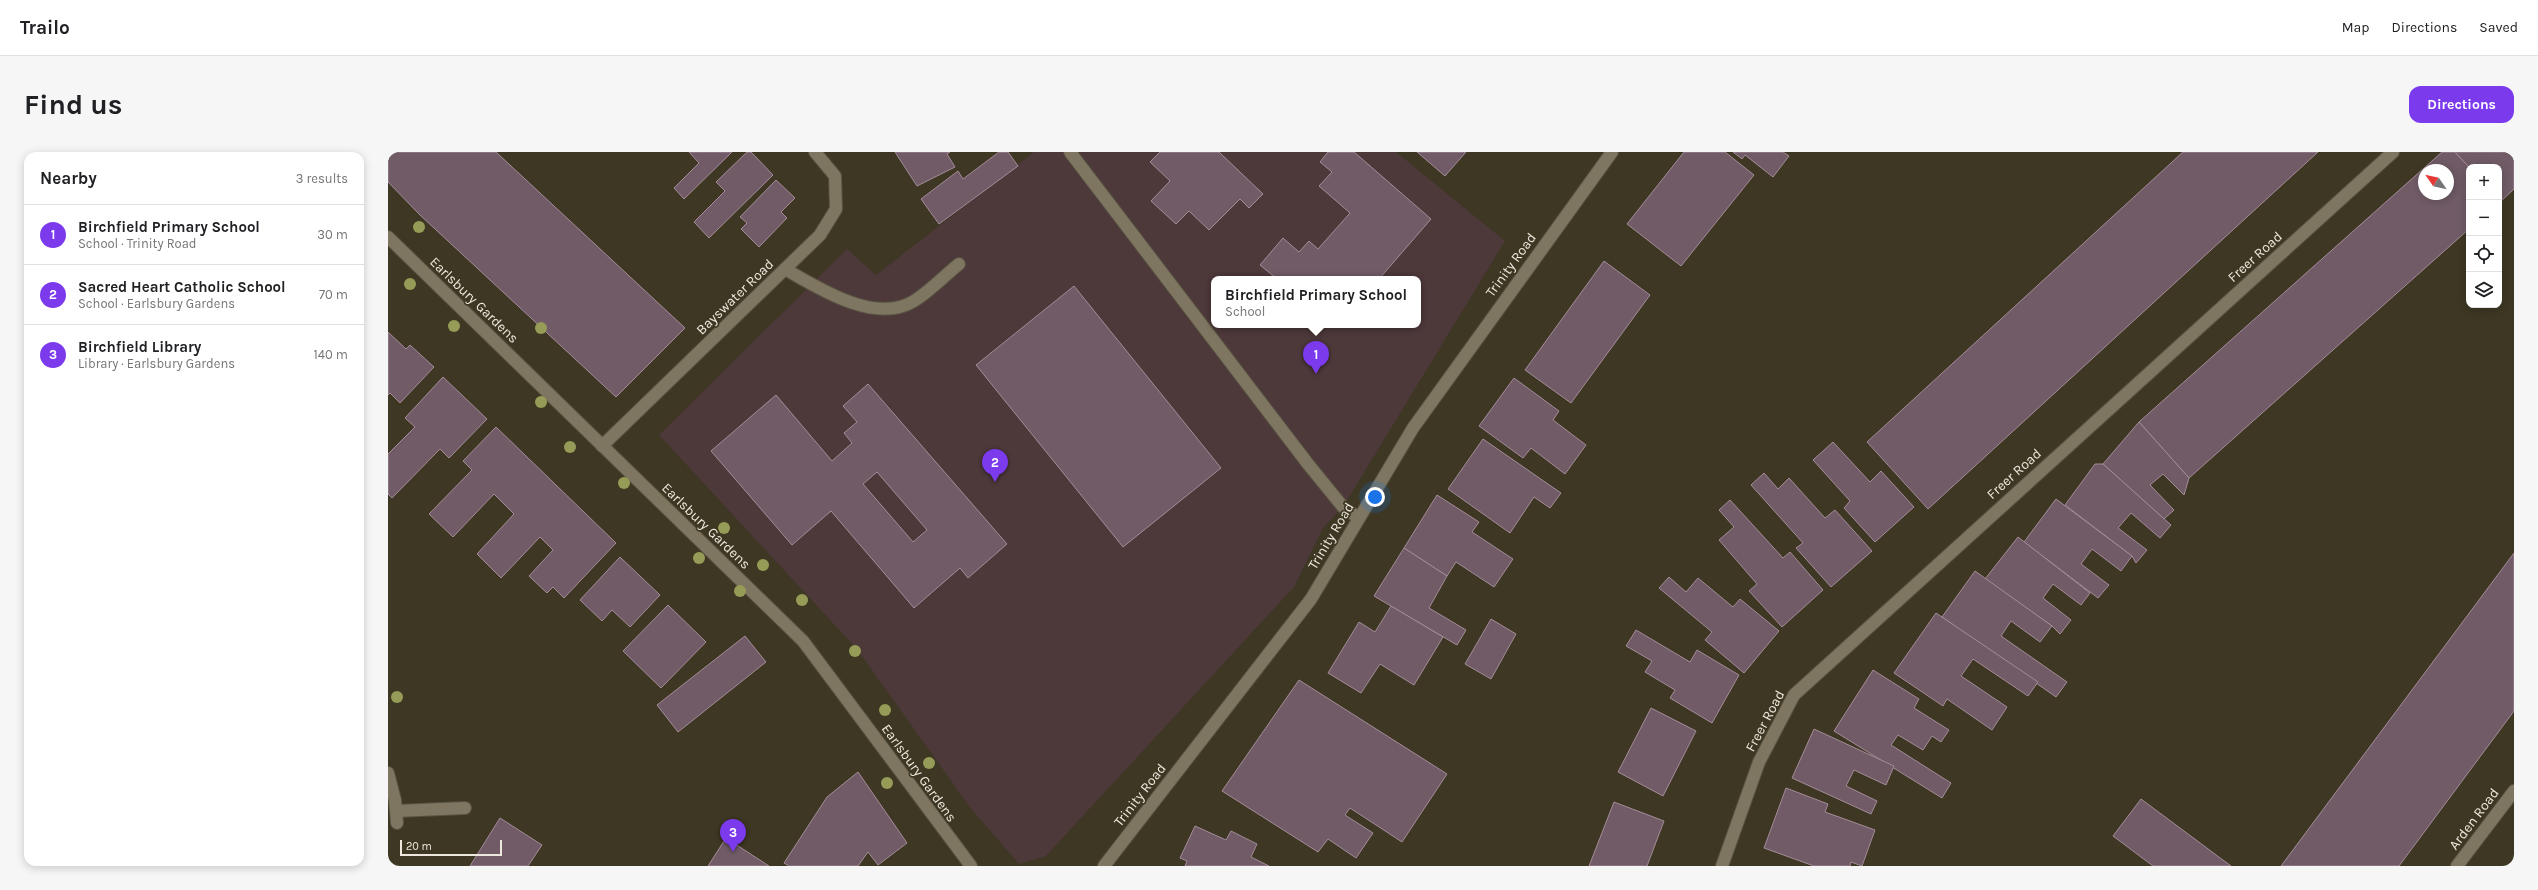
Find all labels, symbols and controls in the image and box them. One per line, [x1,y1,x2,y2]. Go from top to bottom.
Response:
text: Trailo [20,17,70,39]
text: Map [2342,19,2370,36]
text: Directions [2392,19,2457,36]
text: Saved [2479,19,2518,36]
button: Directions [2409,86,2514,123]
text: Find us [24,88,123,121]
north arrow [2418,164,2454,200]
map controls [2466,164,2502,308]
button: + [2466,164,2502,200]
text: Nearby [40,168,97,188]
text: 3 results [296,171,348,186]
button: − [2466,200,2502,236]
text: Birchfield Primary School [78,218,260,236]
text: 1 [51,227,55,242]
text: 30 m [317,227,348,242]
street label: Freer Road [2224,228,2286,286]
street label: Trinity Road [1482,230,1540,300]
text: School · Trinity Road [78,236,197,251]
button: locate [2466,236,2502,272]
street label: Earlsbury Gardens [426,253,522,347]
street label: Bayswater Road [693,256,777,338]
button: layers [2466,272,2502,308]
popup [1211,276,1421,328]
text: Sacred Heart Catholic School [78,278,286,296]
text: Birchfield Primary School [1225,286,1407,304]
text: 2 [49,287,57,302]
text: 70 m [319,287,348,302]
text: School · Earlsbury Gardens [78,296,235,311]
text: School [1225,304,1265,319]
text: Birchfield Library [78,338,201,356]
pin: 1 [1303,341,1329,374]
text: 3 [49,347,57,362]
text: 140 m [313,347,348,362]
text: Library · Earlsbury Gardens [78,356,235,371]
street label: Freer Road [1983,445,2045,503]
pin: 2 [982,449,1008,482]
street label: Earlsbury Gardens [658,479,754,573]
your location [1365,487,1385,507]
street label: Trinity Road [1304,499,1358,573]
street label: Freer Road [1742,687,1788,755]
street label: Earlsbury Gardens [878,721,960,825]
street label: Trinity Road [1110,760,1170,830]
street label: Arden Road [2445,785,2503,853]
pin: 3 [720,819,746,852]
scale bar [400,838,502,857]
text: 20 m [406,840,432,853]

